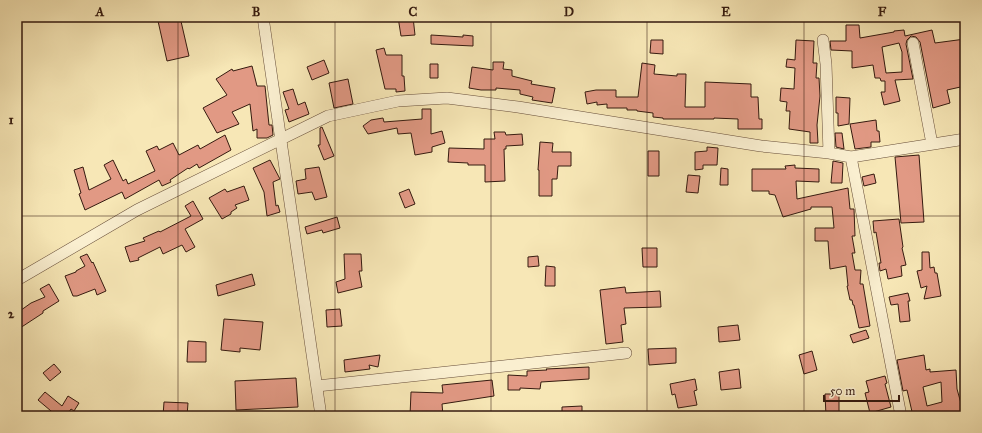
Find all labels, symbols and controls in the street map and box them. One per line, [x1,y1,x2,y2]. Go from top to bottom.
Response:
text: A [95,4,105,20]
text: B [252,4,261,20]
text: C [409,4,418,20]
text: D [564,4,574,20]
text: E [721,4,731,20]
text: F [878,4,887,20]
text: 1 [8,112,14,128]
text: 2 [8,306,15,322]
scale bar [824,377,899,403]
text: 50 m [830,384,855,398]

